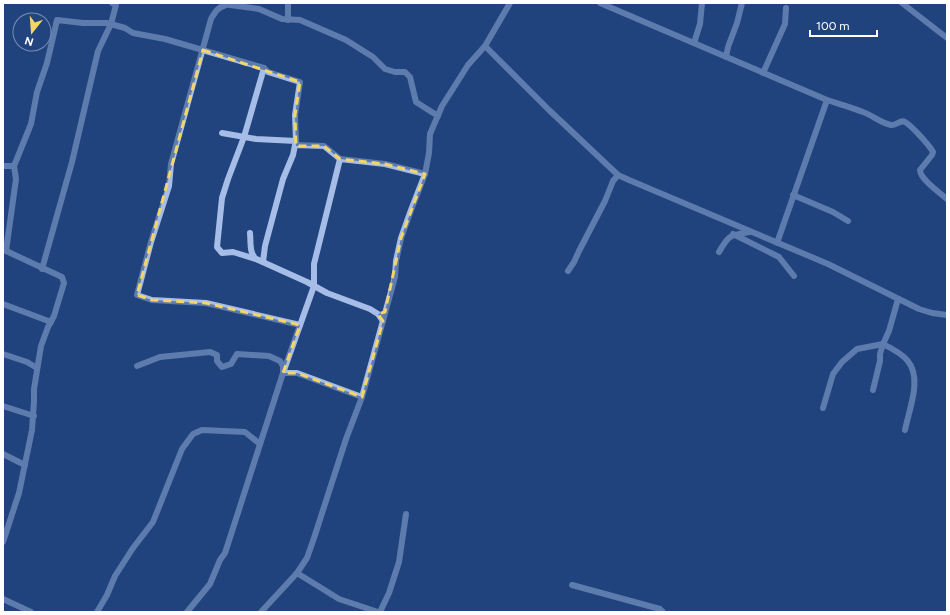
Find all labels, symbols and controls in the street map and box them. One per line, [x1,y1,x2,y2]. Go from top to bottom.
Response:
north arrow [12,12,52,52]
scale bar [810,12,877,38]
text: 100 m [816,19,850,33]
text: N [23,34,35,49]

